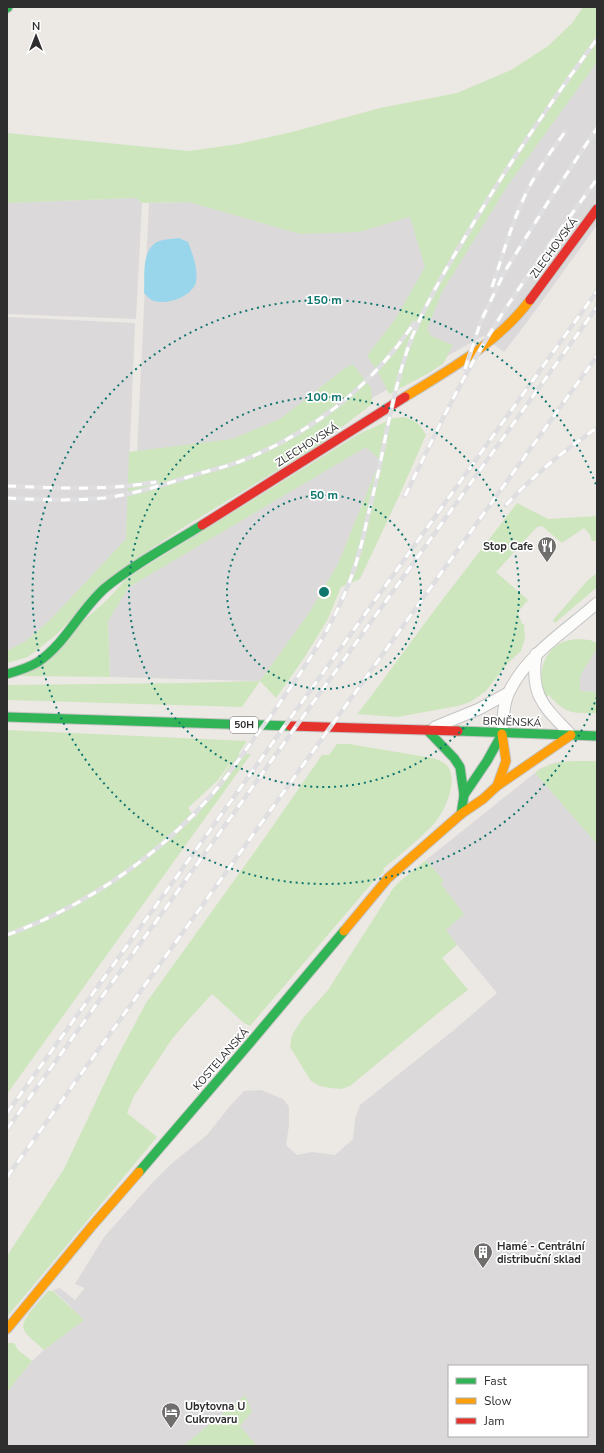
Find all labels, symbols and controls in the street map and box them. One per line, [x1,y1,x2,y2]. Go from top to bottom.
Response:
north arrow [16,16,56,56]
text: N [32,19,40,34]
street label: ZLECHOVSKÁ [526,214,581,281]
text: 150 m [306,292,342,308]
text: 100 m [306,389,342,405]
street label: ZLECHOVSKÁ [272,419,341,470]
text: 50 m [310,487,338,503]
restaurant icon: Stop Cafe [536,535,558,563]
place label: Stop Cafe [483,539,533,554]
centre of rings [317,585,331,599]
street label: BRNĚNSKÁ [482,712,542,731]
road number: 50H [230,717,258,733]
street label: KOSTELANSKÁ [189,1024,252,1093]
place label: Hamé - Centrální distribuční sklad [497,1239,586,1267]
building icon: Hamé - Centrální distribuční sklad [472,1241,494,1269]
legend [448,1365,588,1437]
text: Fast [484,1373,507,1389]
text: Slow [484,1393,512,1409]
place label: Ubytovna U Cukrovaru [185,1399,245,1427]
hotel icon: Ubytovna U Cukrovaru [160,1401,182,1429]
text: Jam [483,1413,505,1429]

